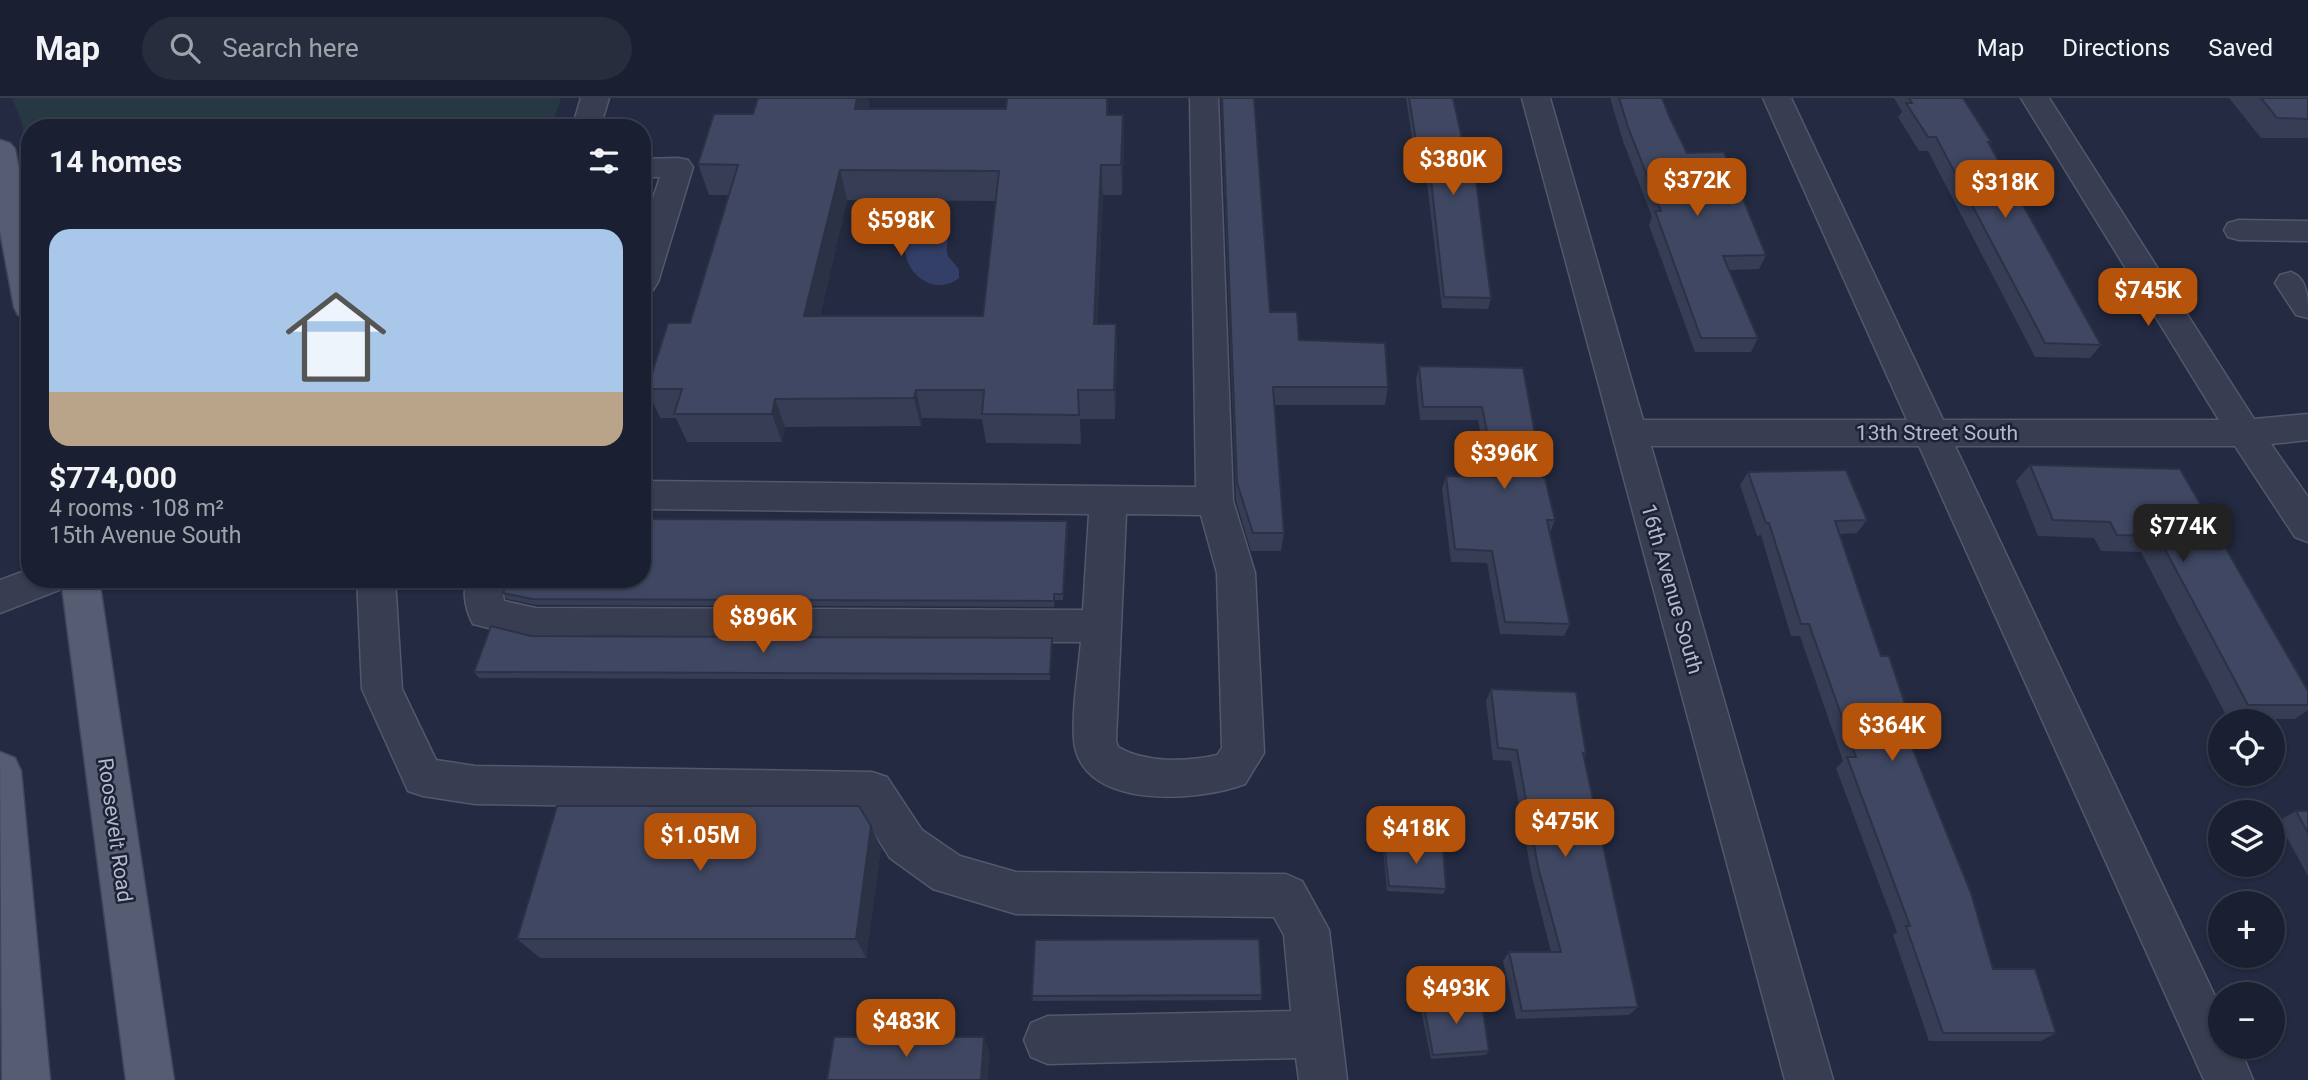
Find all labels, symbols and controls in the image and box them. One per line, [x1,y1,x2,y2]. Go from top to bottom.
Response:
search box [142,17,632,80]
text: Map [35,29,100,68]
icon: search [166,29,204,67]
text: Search here [222,33,359,63]
text: Map [1977,34,2024,62]
text: Directions [2062,34,2170,62]
text: Saved [2208,34,2273,62]
pin: $380K [1404,138,1502,197]
icon: filters [585,142,623,180]
text: 14 homes [49,144,182,179]
text: $380K [1419,146,1487,173]
pin: $372K [1648,158,1746,218]
pin: $318K [1956,160,2054,220]
text: $372K [1663,167,1731,194]
text: $318K [1971,169,2039,196]
pin: $598K [852,198,950,258]
text: $598K [867,207,935,234]
pin: $745K [2099,268,2197,328]
icon: home [273,274,399,400]
text: $745K [2114,277,2182,304]
street label: 13th Street South [1856,421,2018,445]
pin: $396K [1455,432,1553,491]
text: $396K [1470,440,1538,467]
text: $774,000 [49,460,177,495]
text: 4 rooms · 108 m² [49,495,224,522]
street label: 16th Avenue South [1636,501,1708,677]
pin: $774K [2134,504,2232,564]
text: $774K [2149,513,2217,540]
text: 15th Avenue South [49,522,241,549]
pin: $896K [714,596,812,655]
text: $896K [729,604,797,631]
pin: $364K [1843,704,1941,763]
map controls [2208,709,2285,1059]
button: locate [2208,709,2285,786]
text: $364K [1858,712,1926,739]
street label: Roosevelt Road [93,756,137,904]
pin: $475K [1516,800,1614,859]
button: layers [2208,800,2285,877]
pin: $418K [1367,806,1465,866]
text: $475K [1531,808,1599,835]
pin: $1.05M [643,814,757,873]
text: $418K [1382,815,1450,842]
text: $1.05M [660,822,740,849]
button: + [2208,891,2285,968]
pin: $493K [1407,967,1505,1026]
text: $493K [1422,975,1490,1002]
button: − [2208,982,2285,1059]
pin: $483K [857,1000,955,1059]
text: $483K [872,1008,940,1035]

